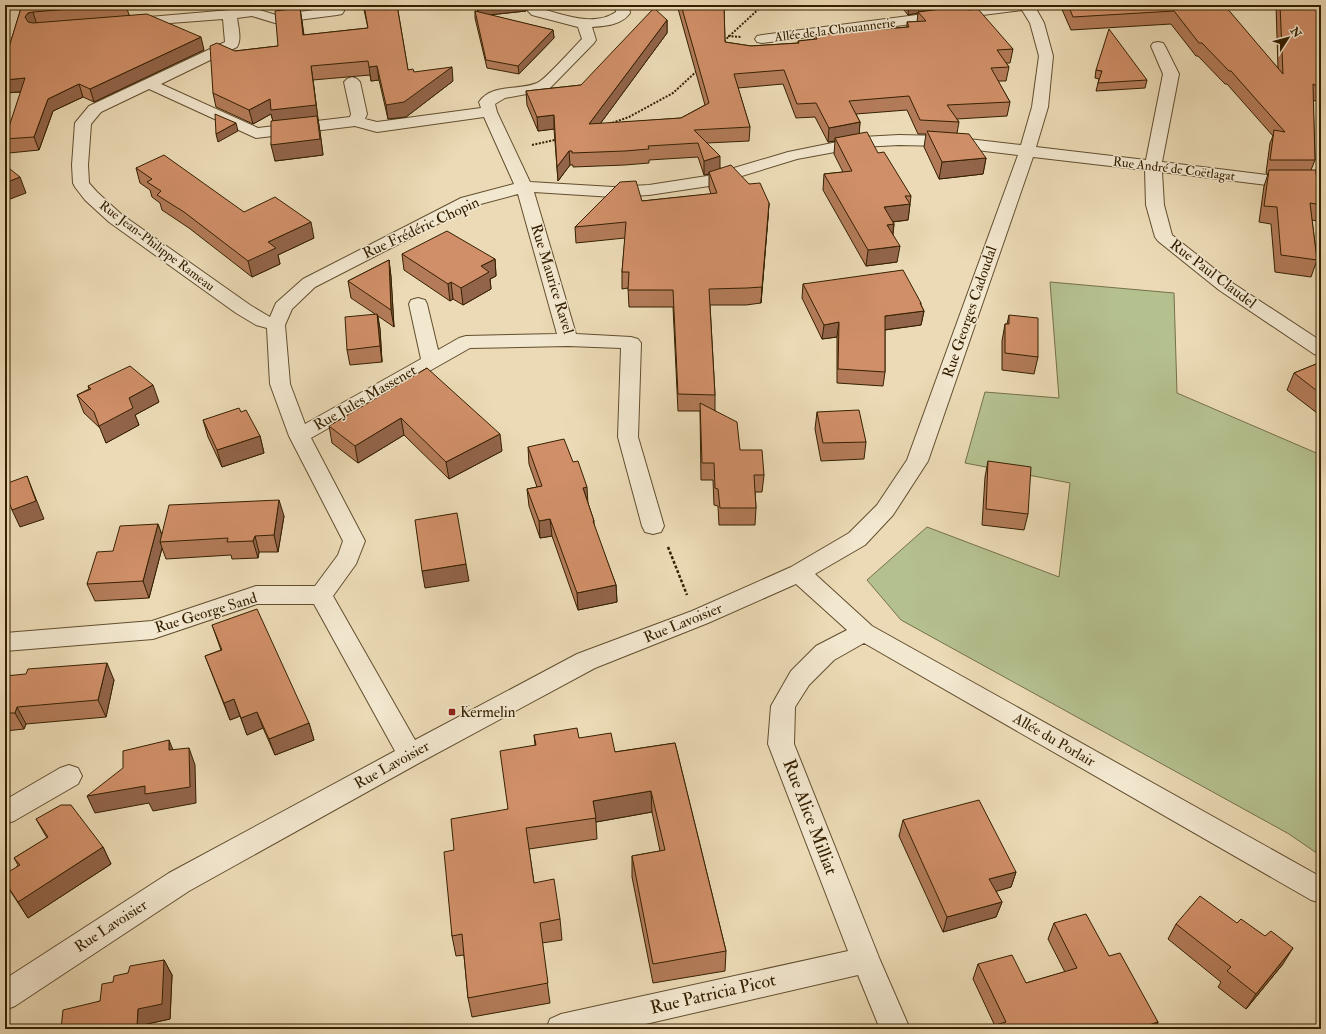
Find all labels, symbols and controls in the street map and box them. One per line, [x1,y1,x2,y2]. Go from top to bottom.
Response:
street label: Allée de la Chouannerie [773,15,897,45]
north arrow [1268,18,1308,58]
text: N [1287,24,1305,41]
street label: Rue André de Coëtlagat [1112,154,1236,184]
street label: Rue Frédéric Chopin [360,193,483,264]
street label: Rue Jean-Philippe Rameau [96,197,218,296]
street label: Rue Maurice Ravel [526,222,578,337]
street label: Rue Paul Claudel [1166,235,1260,313]
street label: Rue Georges Cadoudal [939,243,1002,380]
street label: Rue Jules Massenet [310,361,420,436]
street label: Rue George Sand [153,588,260,638]
street label: Rue Lavoisier [641,598,725,647]
place label: Kermelin [460,703,516,722]
marker: Kermelin [447,707,457,717]
street label: Allée du Porlair [1009,708,1099,771]
street label: Rue Lavoisier [351,736,433,793]
street label: Rue Alice Milliat [777,756,843,878]
street label: Rue Lavoisier [71,895,151,957]
street label: Rue Patricia Picot [648,968,778,1020]

